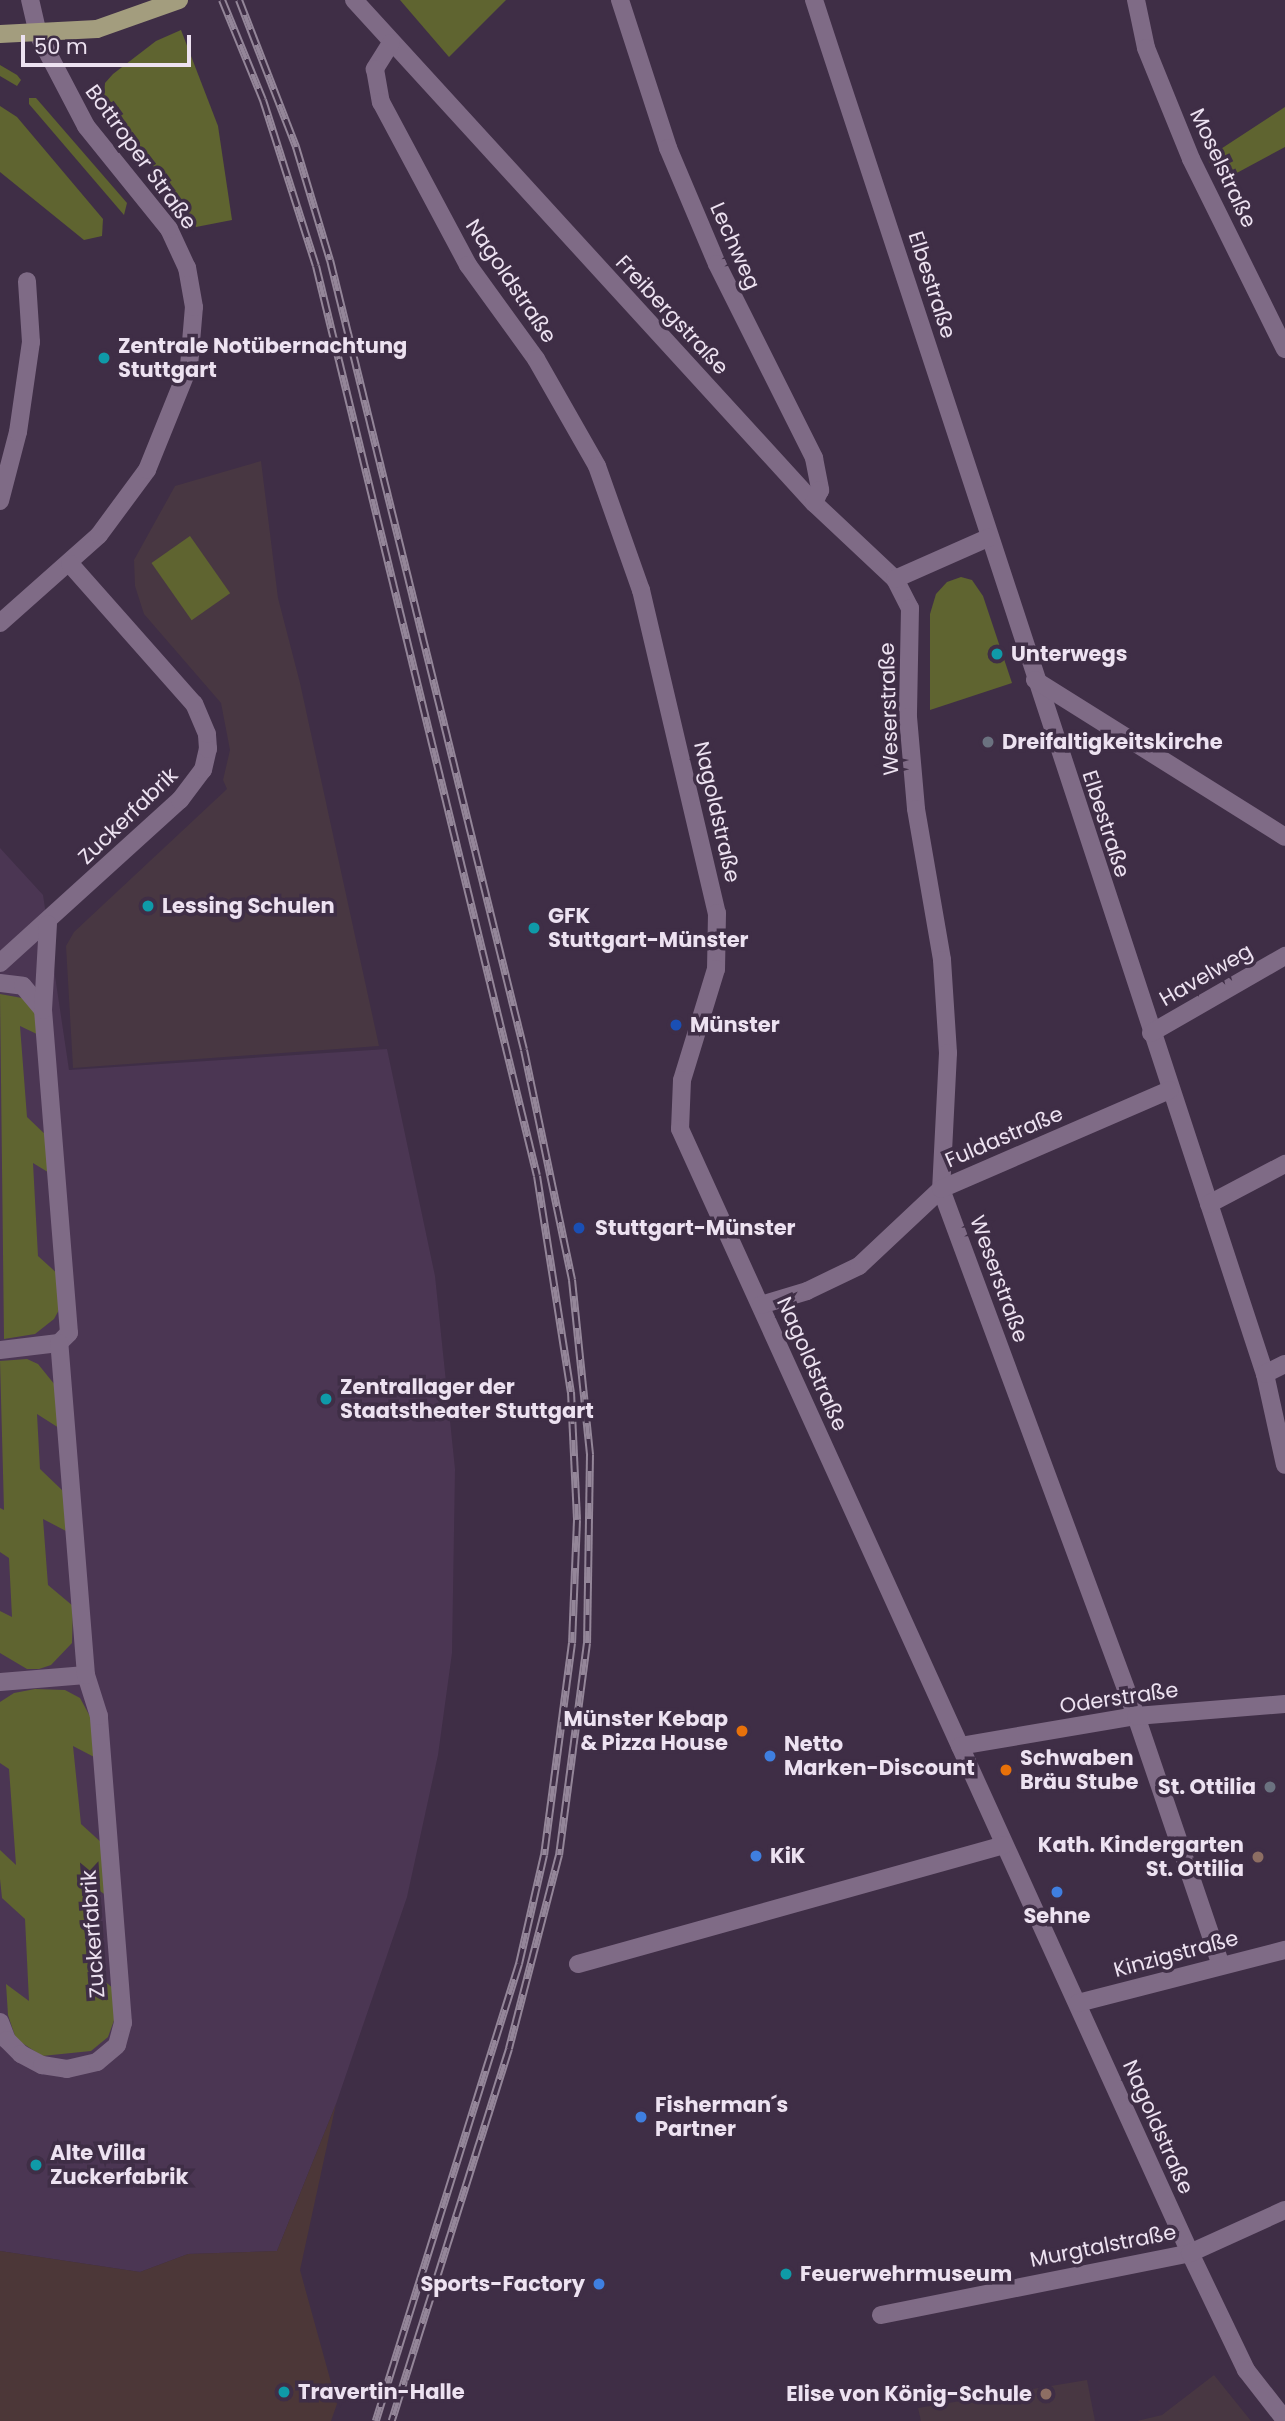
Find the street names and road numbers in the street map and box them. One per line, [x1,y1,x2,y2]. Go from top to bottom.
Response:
street label: Bottroper Straße [80,80,202,234]
street label: Moselstraße [1184,104,1262,232]
street label: Lechweg [705,199,765,293]
street label: Nagoldstraße [460,214,562,348]
street label: Elbestraße [903,228,961,342]
street label: Freibergstraße [610,250,734,380]
street label: Weserstraße [874,642,904,776]
street label: Nagoldstraße [689,739,745,885]
street label: Zuckerfabrik [73,762,183,870]
street label: Elbestraße [1077,767,1135,881]
street label: Havelweg [1155,938,1257,1012]
street label: Fuldastraße [941,1101,1067,1173]
street label: Weserstraße [964,1212,1034,1346]
street label: Nagoldstraße [771,1293,853,1435]
street label: Oderstraße [1058,1677,1180,1719]
street label: Zuckerfabrik [76,1869,110,1999]
street label: Kinzigstraße [1111,1925,1241,1983]
street label: Nagoldstraße [1117,2056,1199,2198]
street label: Murgtalstraße [1028,2219,1178,2273]

